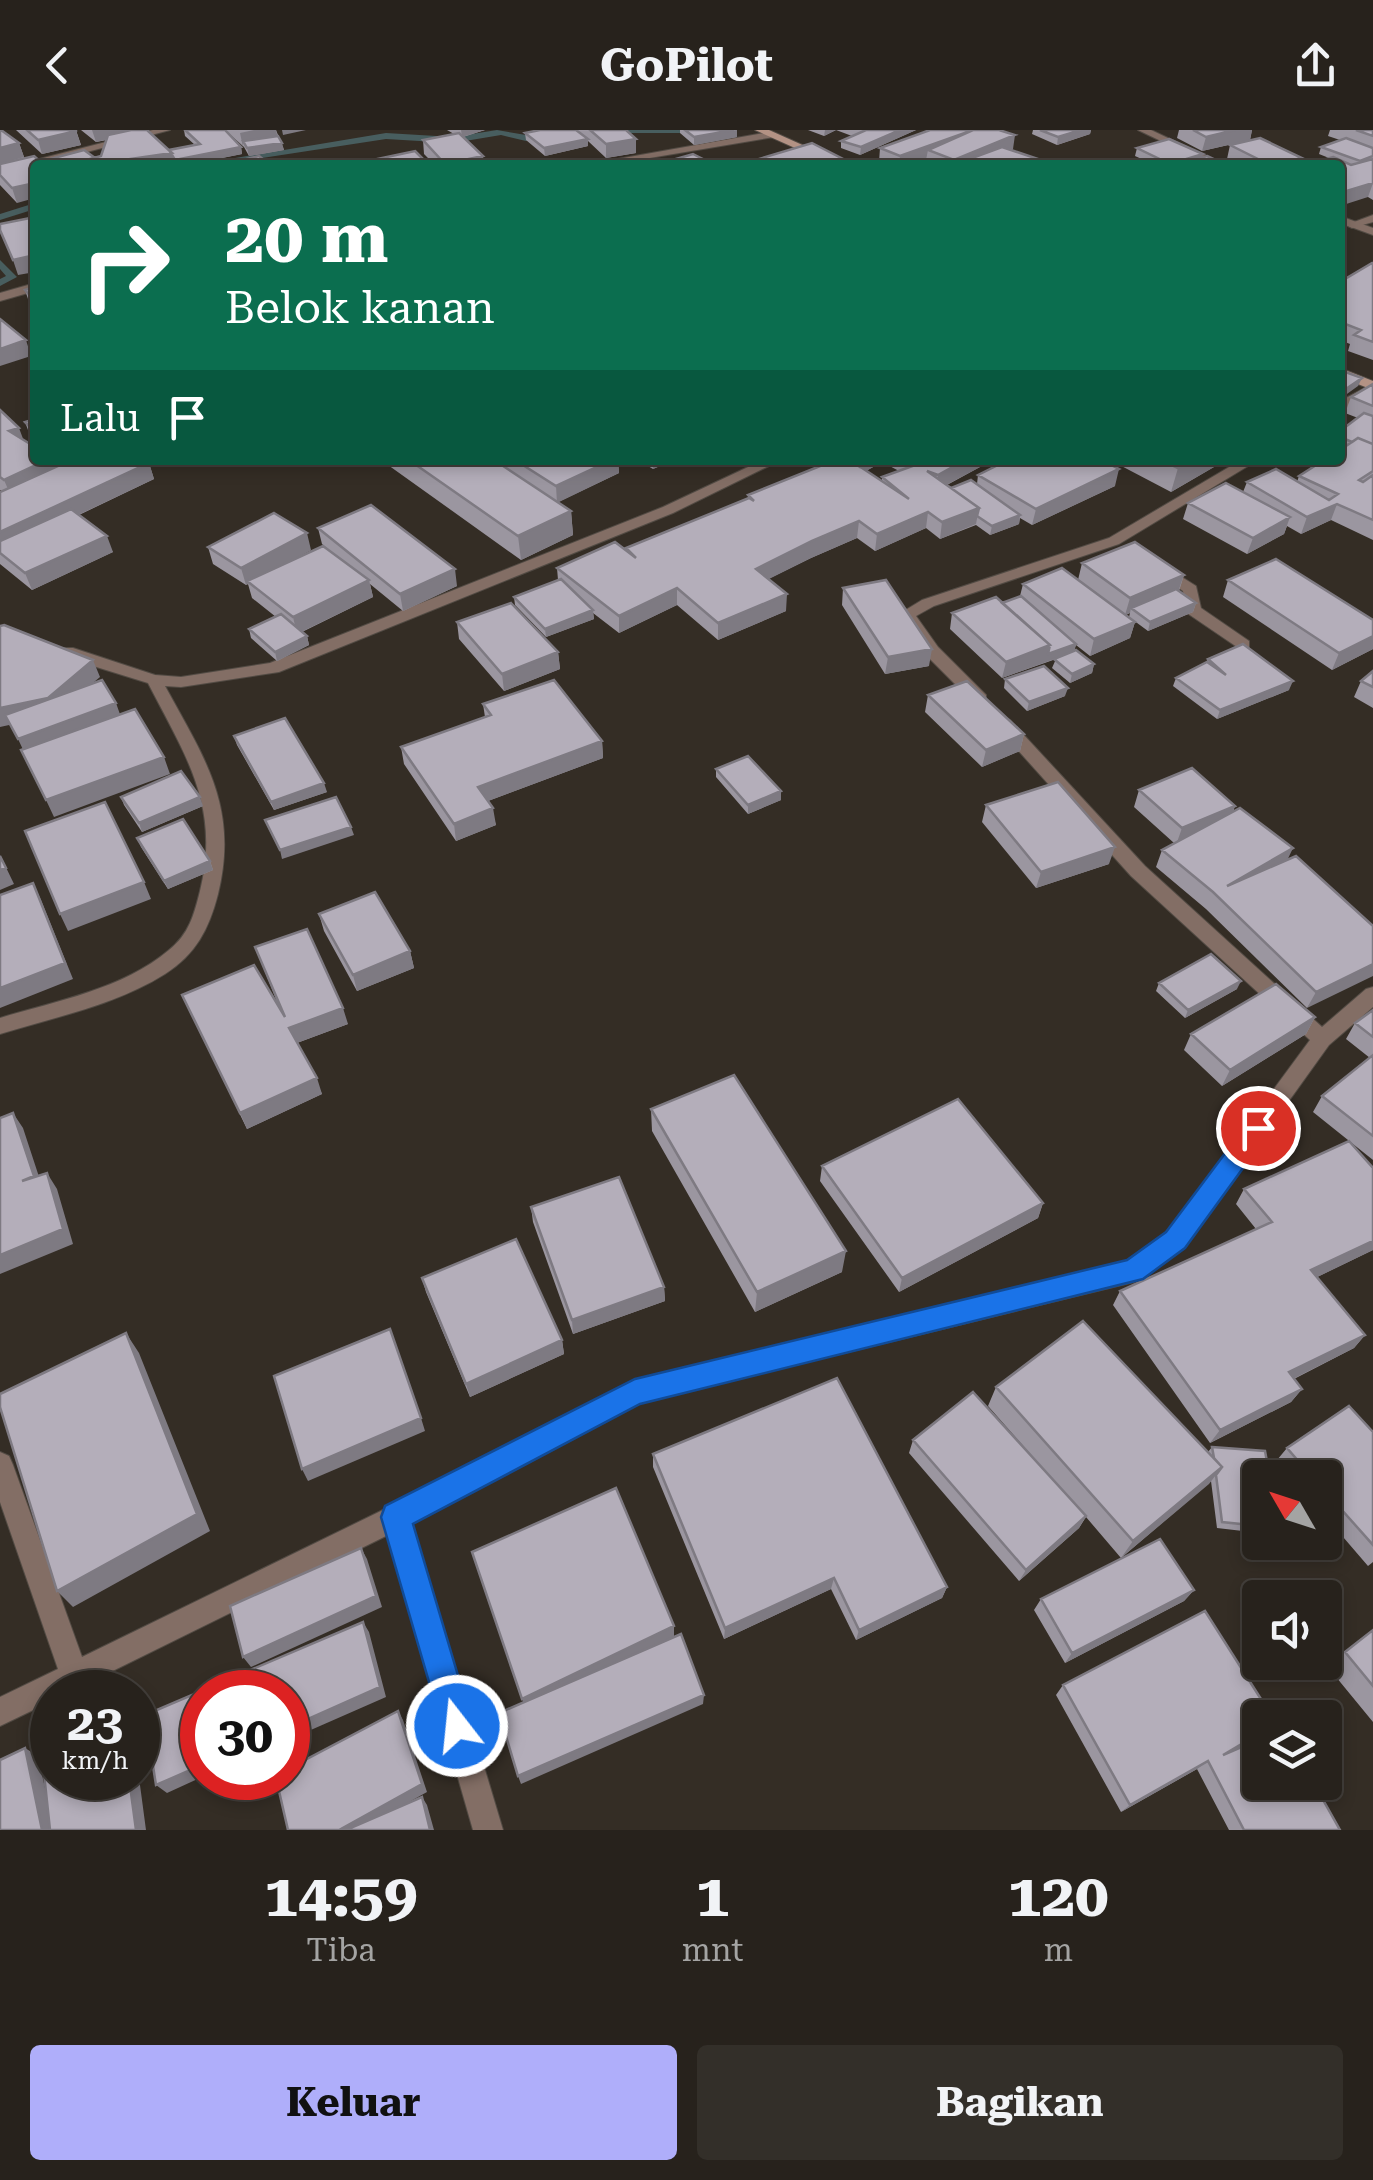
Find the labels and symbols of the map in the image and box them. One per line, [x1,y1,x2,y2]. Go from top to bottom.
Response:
pin [1216,1086,1301,1171]
north arrow [1242,1460,1342,1560]
speed limit sign: 30 [180,1670,310,1800]
position arrow [405,1674,509,1778]

